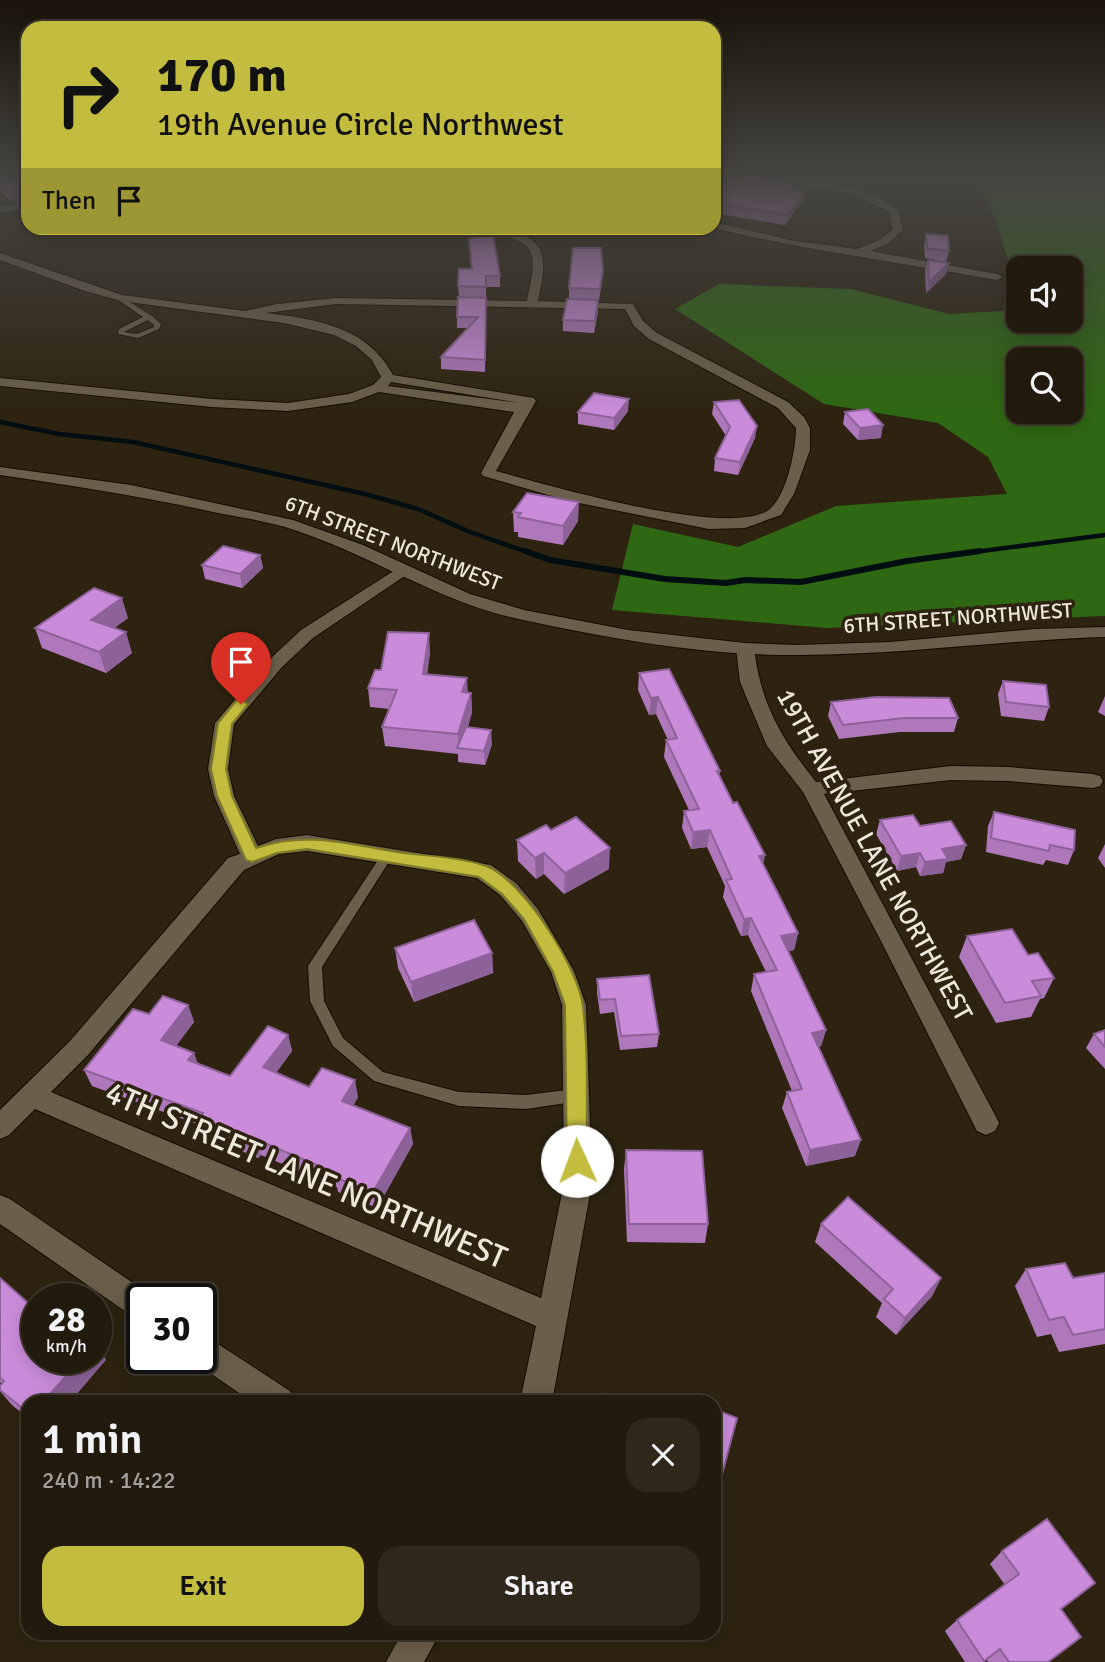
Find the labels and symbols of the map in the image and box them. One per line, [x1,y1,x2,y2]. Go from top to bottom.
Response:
street label: 6TH STREET NORTHWEST [281,490,505,596]
street label: 6TH STREET NORTHWEST [843,597,1074,639]
pin [211,632,271,704]
street label: 19TH AVENUE LANE NORTHWEST [769,683,979,1027]
street label: 4TH STREET LANE NORTHWEST [99,1073,513,1278]
position arrow [540,1124,614,1198]
speed limit sign: 30 [126,1283,217,1374]

